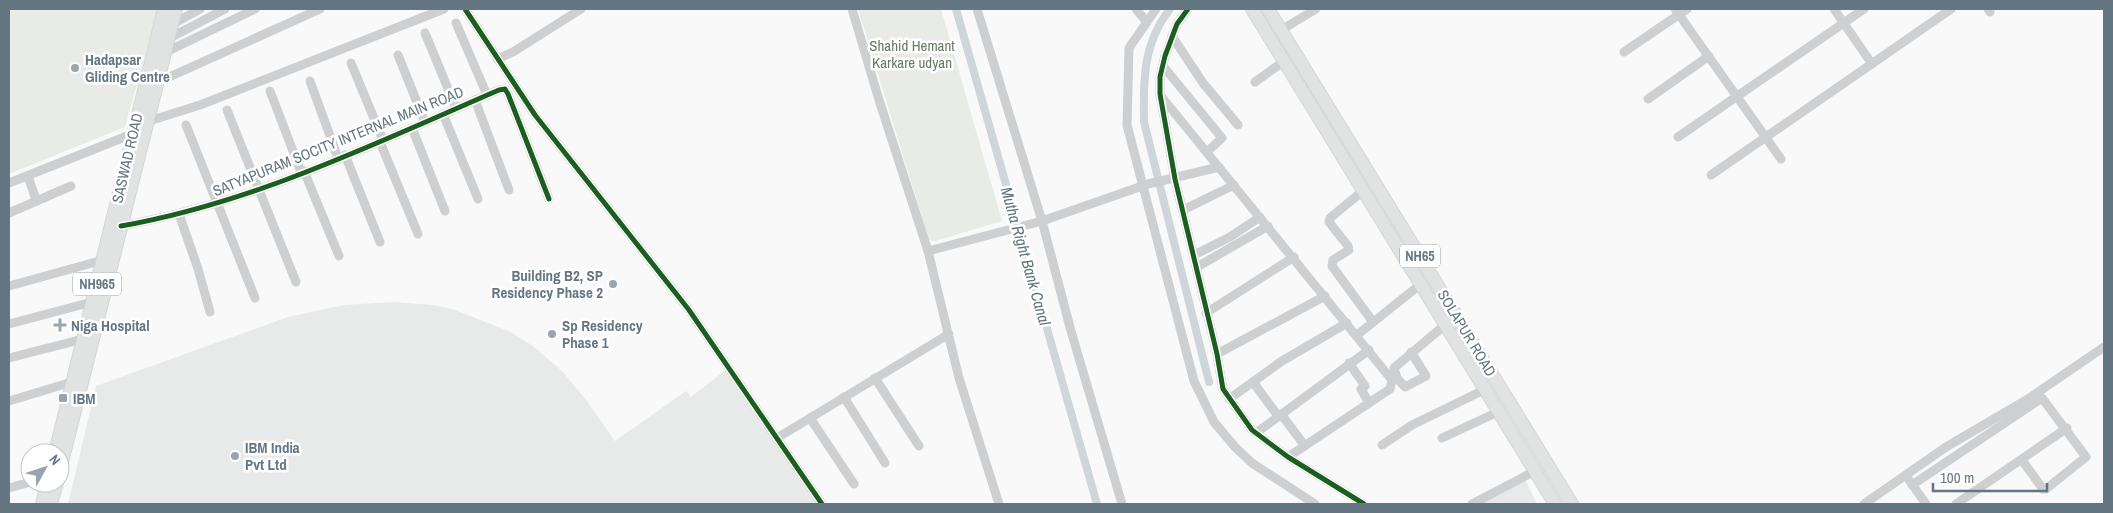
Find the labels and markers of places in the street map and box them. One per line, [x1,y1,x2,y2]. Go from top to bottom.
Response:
place label: Hadapsar Gliding Centre [85,49,170,87]
marker: Hadapsar Gliding Centre [69,62,81,74]
place label: Building B2, SP Residency Phase 2 [492,265,603,303]
marker: Building B2, SP Residency Phase 2 [607,278,619,290]
place label: Niga Hospital [71,315,150,336]
place label: Sp Residency Phase 1 [562,315,643,353]
marker: Niga Hospital [53,318,67,332]
marker: Sp Residency Phase 1 [546,328,558,340]
place label: IBM [73,388,96,409]
marker: IBM [57,392,69,404]
place label: IBM India Pvt Ltd [245,437,300,475]
marker: IBM India Pvt Ltd [229,450,241,462]

